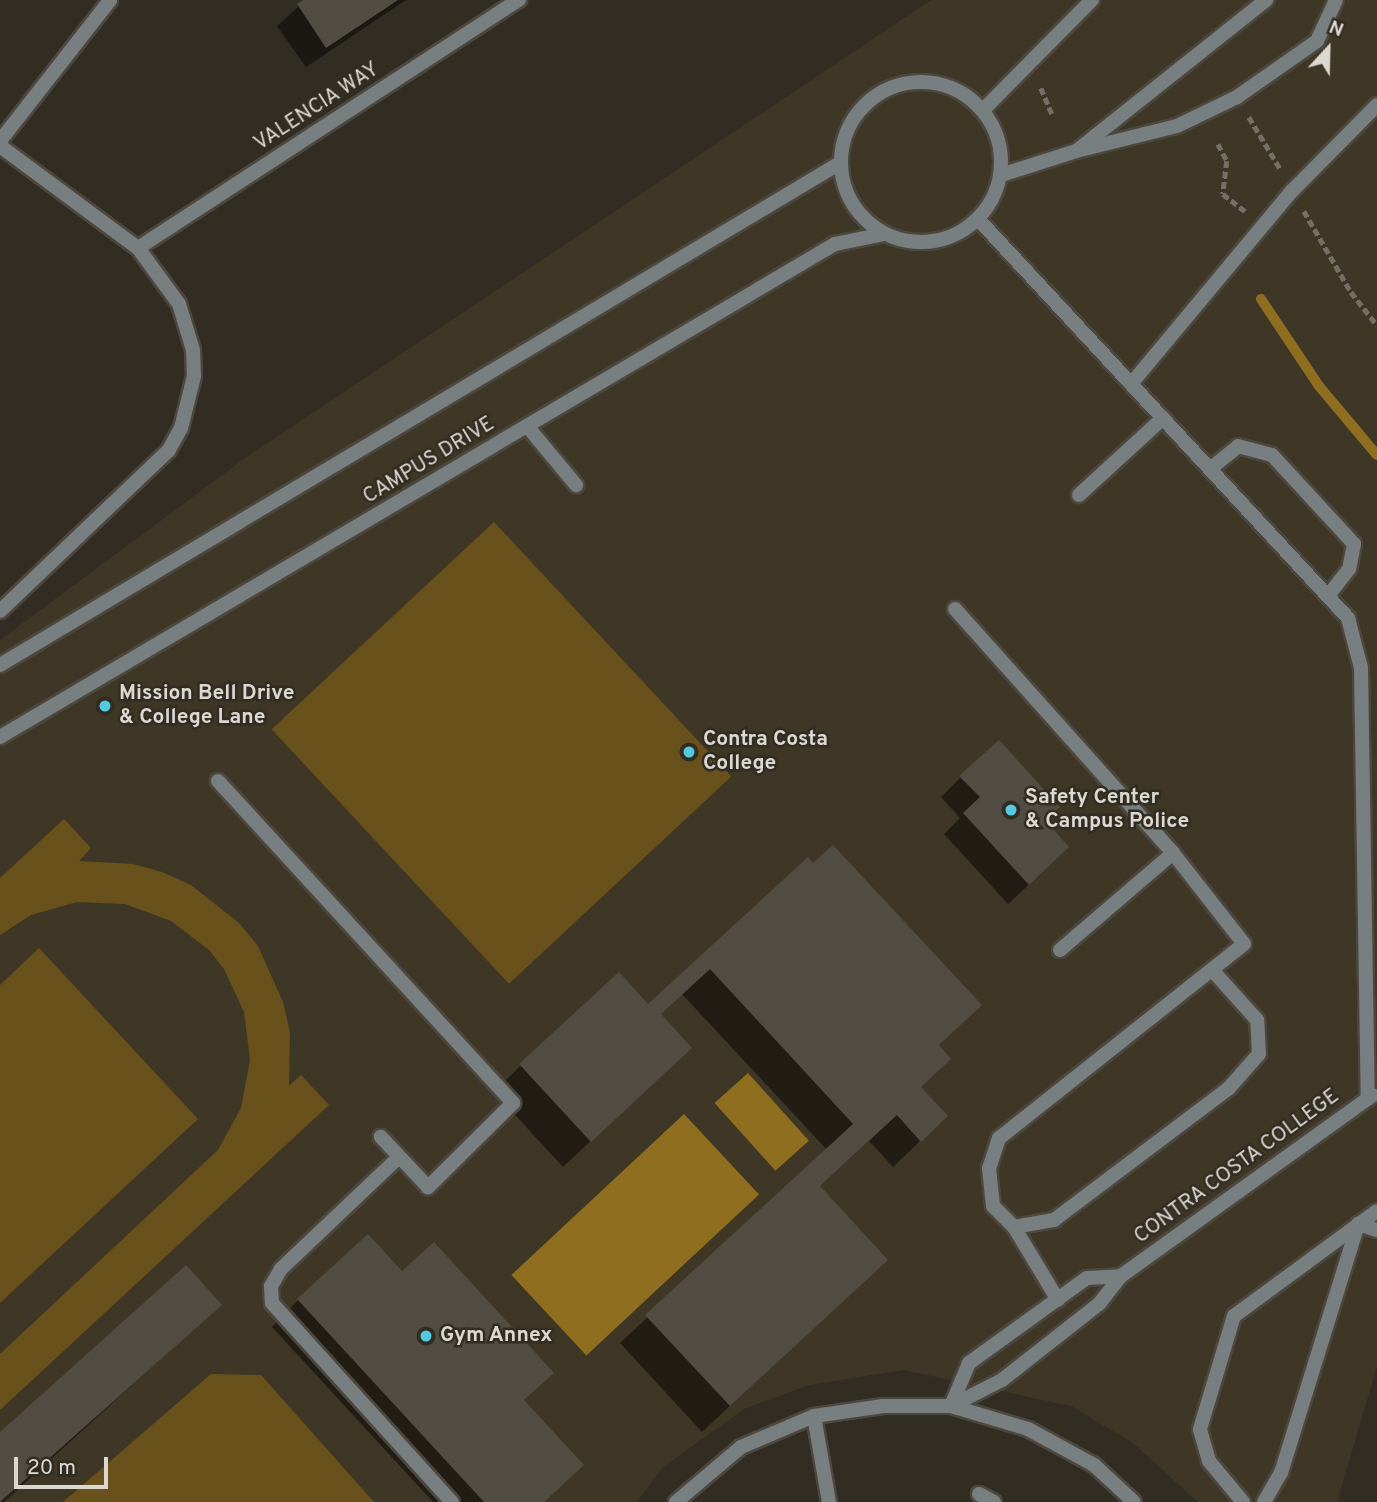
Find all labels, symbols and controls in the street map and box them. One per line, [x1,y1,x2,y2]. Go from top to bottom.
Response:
north arrow [1293,14,1363,84]
text: N [1325,16,1347,43]
street label: VALENCIA WAY [249,57,385,157]
street label: CAMPUS DRIVE [359,412,499,510]
place label: Mission Bell Drive & College Lane [119,681,294,731]
marker: Mission Bell Drive & College Lane [97,698,113,714]
place label: Contra Costa College [703,727,828,777]
marker: Contra Costa College [681,744,697,760]
place label: Safety Center & Campus Police [1025,785,1189,835]
marker: Safety Center & Campus Police [1003,802,1019,818]
street label: CONTRA COSTA COLLEGE [1129,1084,1345,1250]
place label: Gym Annex [440,1323,553,1349]
marker: Gym Annex [418,1328,434,1344]
scale bar [18,1442,112,1486]
text: 20 m [27,1455,76,1482]

